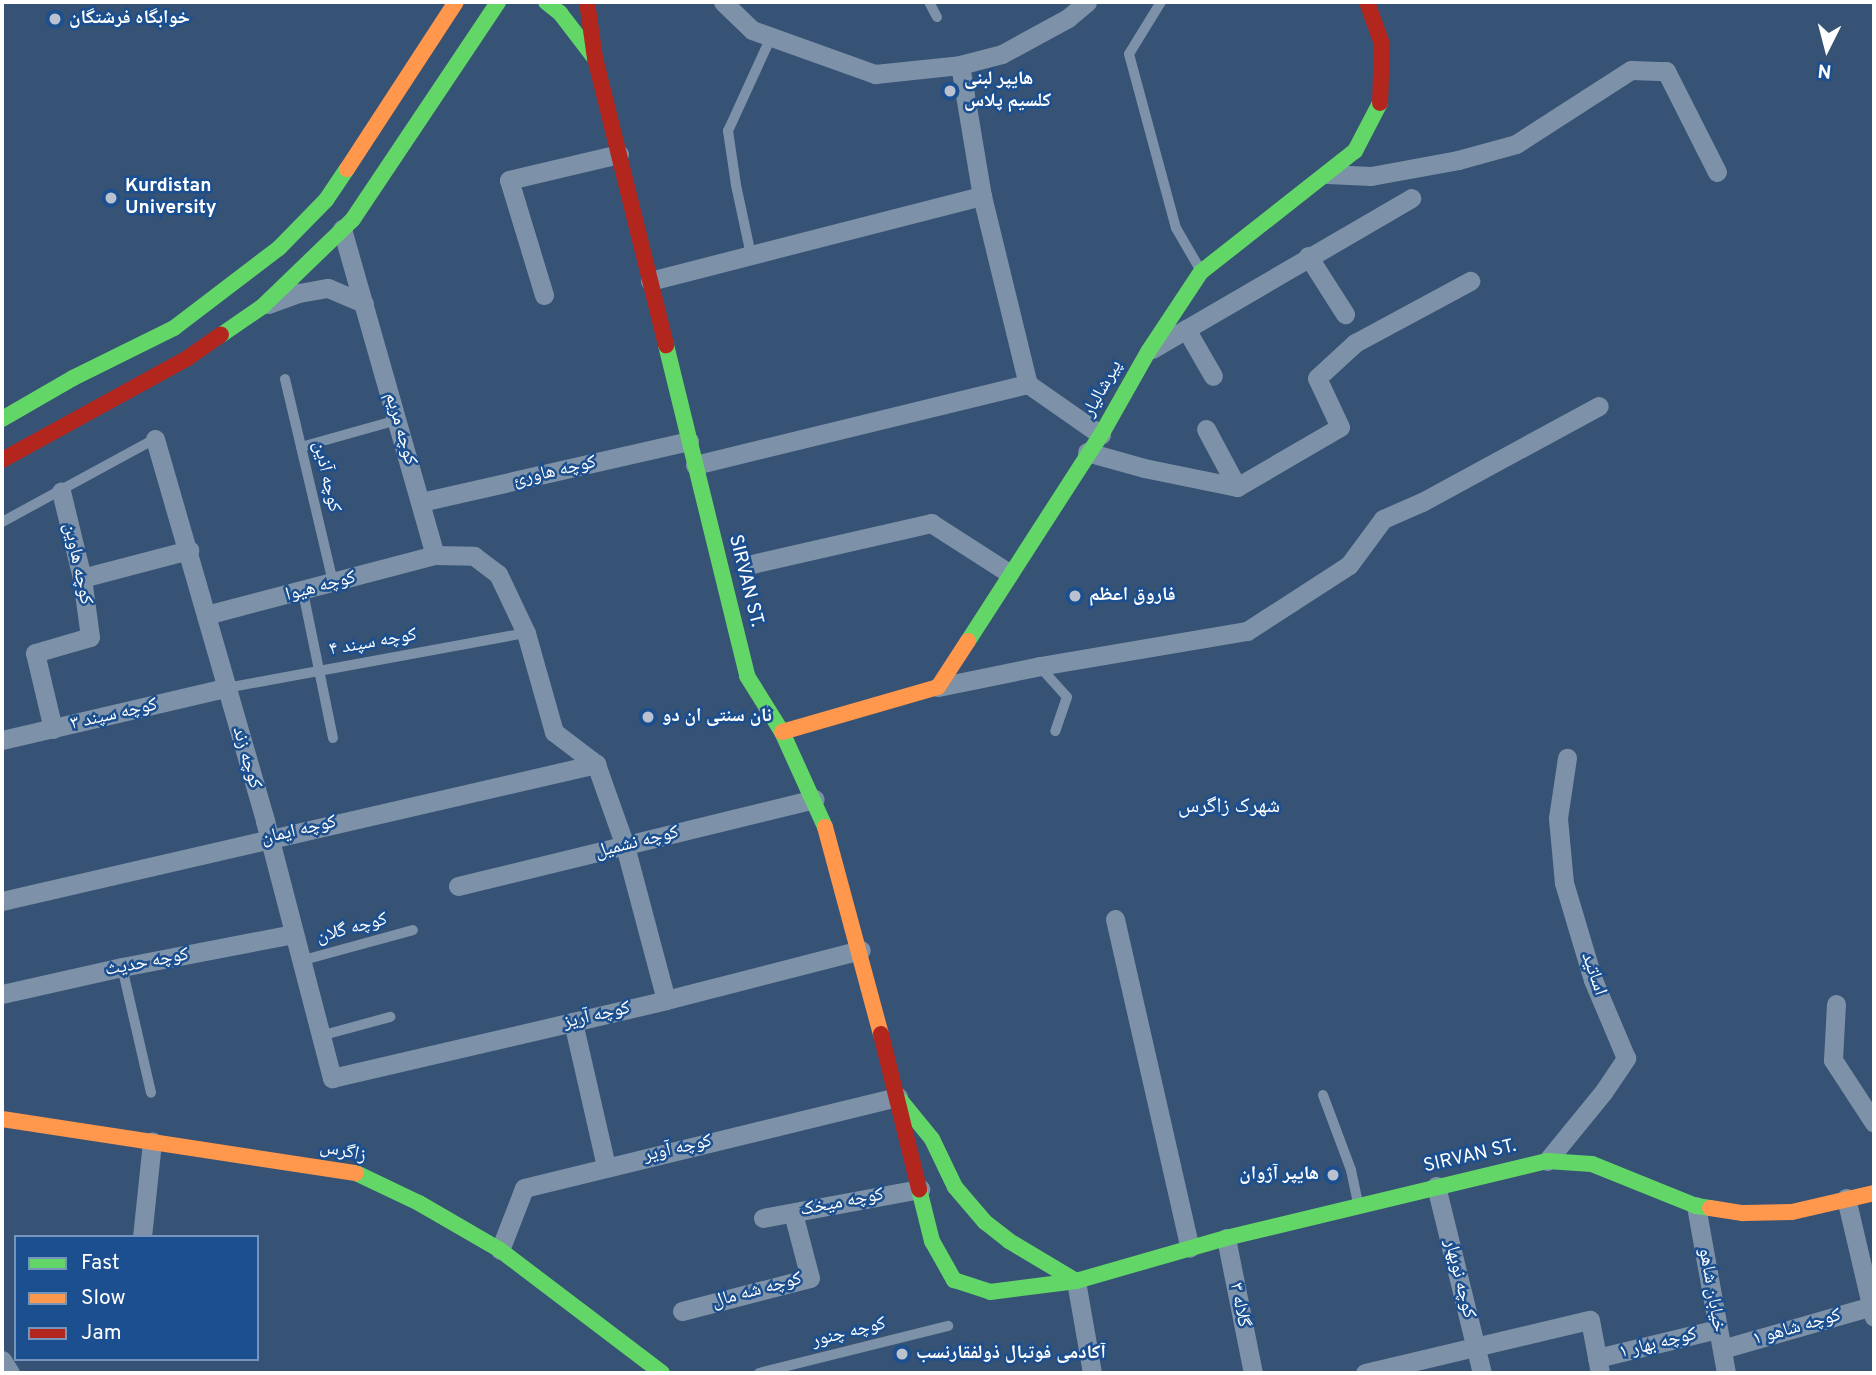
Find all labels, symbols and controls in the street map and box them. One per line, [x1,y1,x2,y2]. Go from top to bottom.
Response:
place label: خوابگاه فرشتگان [69,8,190,30]
marker: خوابگاه فرشتگان [47,11,63,27]
north arrow [1792,14,1862,84]
text: N [1817,57,1833,83]
place label: هایپر لبنی کلسیم پلاس [964,69,1051,113]
marker: هایپر لبنی کلسیم پلاس [942,83,958,99]
place label: Kurdistan University [125,176,217,220]
marker: Kurdistan University [103,190,119,206]
street label: پیرشالیار [1078,357,1128,421]
street label: کوچه مریم [379,390,421,468]
street label: کوچه آذین [307,439,345,515]
street label: کوچه هاورئ [511,451,599,493]
street label: کوچه هاوین [57,521,97,607]
street label: SIRVAN ST. [723,532,767,630]
street label: کوچه هیوا [283,567,359,607]
place label: فاروق اعظم [1089,585,1176,607]
marker: فاروق اعظم [1067,588,1083,604]
street label: کوچه سپند ۴ [327,624,419,662]
street label: کوچه سپند ۳ [68,694,160,736]
place label: نان سنتی ان دو [662,706,772,728]
marker: نان سنتی ان دو [640,709,656,725]
street label: کوچه زند [226,724,266,792]
district label: شهرک زاگرس [1178,794,1280,820]
street label: کوچه ایمان [259,811,339,851]
street label: کوچه نشمیل [593,822,681,864]
street label: کوچه گلان [314,909,390,949]
street label: کوچه حدیث [103,944,191,982]
street label: اساتید [1575,949,1611,999]
street label: کوچه آریز [561,997,633,1035]
street label: کوچه آویر [642,1130,714,1168]
street label: SIRVAN ST. [1421,1135,1519,1179]
street label: زاگرس [318,1136,368,1168]
place label: هایپر آژوان [1239,1164,1319,1186]
marker: هایپر آژوان [1325,1167,1341,1183]
street label: کوچه میخک [798,1184,886,1222]
legend [14,1235,259,1361]
street label: کوچه نوبهار [1438,1237,1480,1321]
street label: خیابان شاهو [1692,1246,1730,1334]
text: Fast [81,1250,120,1277]
street label: کوچه شه مال [709,1268,805,1314]
street label: گلاله ۳ [1224,1281,1254,1329]
text: Slow [81,1285,126,1312]
street label: کوچه شاهو ۱ [1750,1305,1844,1351]
street label: کوچه چنور [809,1313,889,1353]
text: Jam [81,1320,122,1347]
street label: کوچه بهار ۱ [1617,1323,1699,1365]
place label: آکادمی فوتبال ذولفقارنسب [916,1343,1106,1365]
marker: آکادمی فوتبال ذولفقارنسب [894,1346,910,1362]

